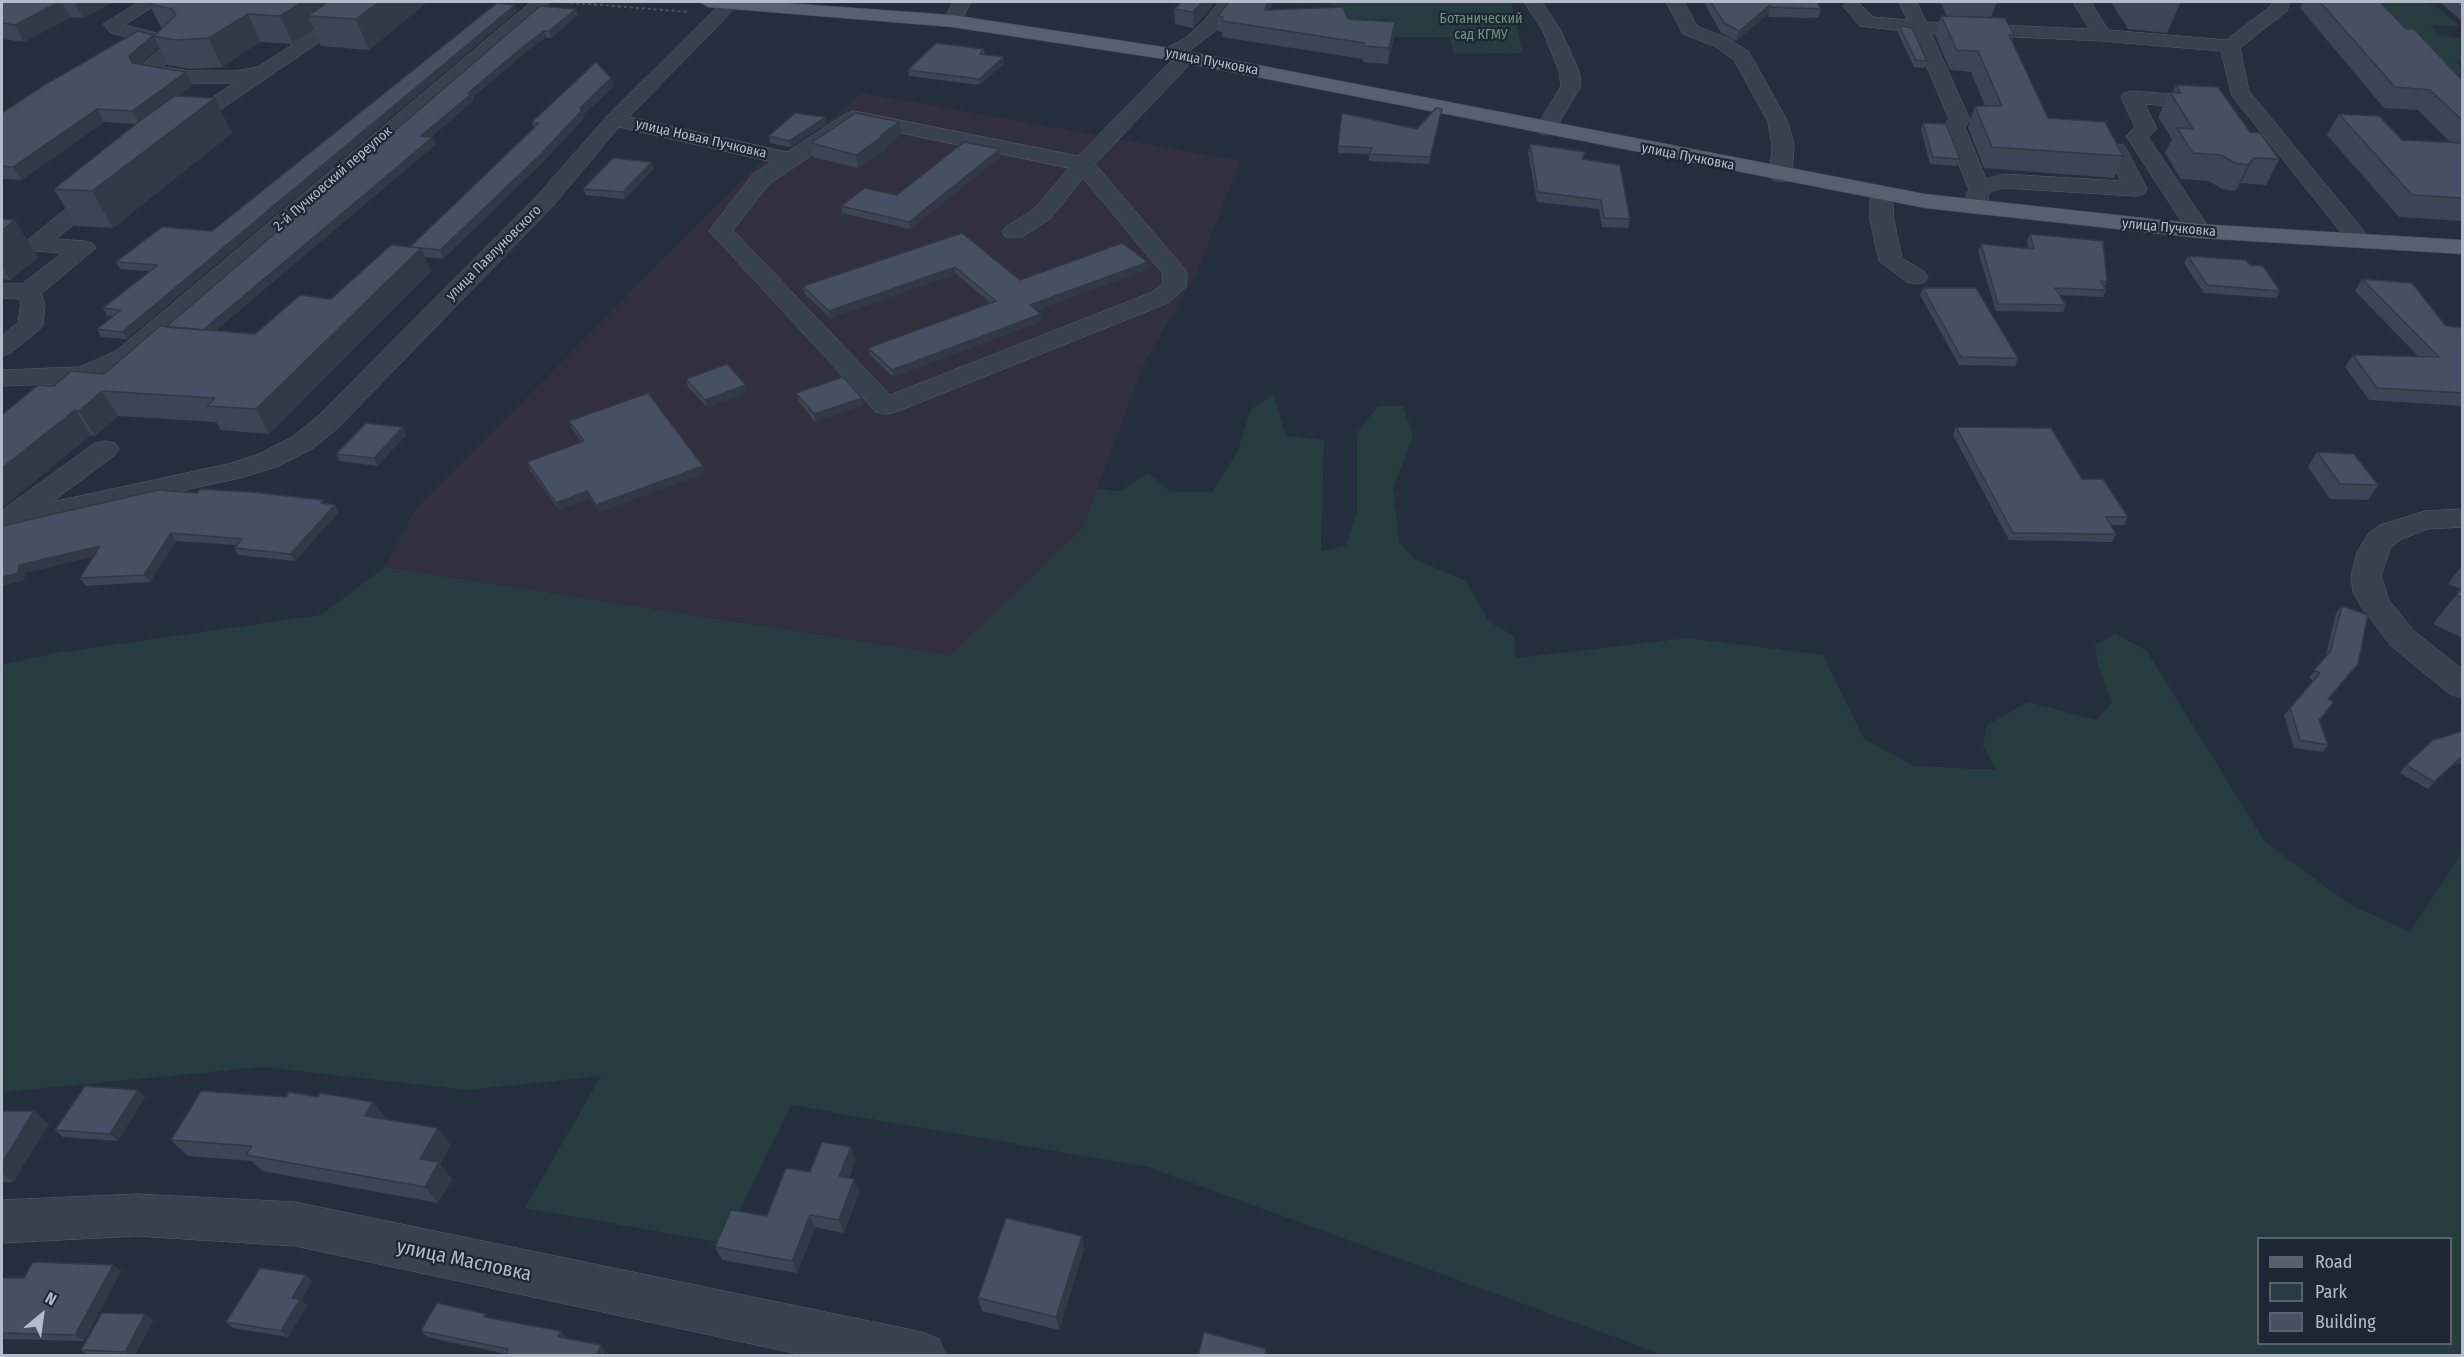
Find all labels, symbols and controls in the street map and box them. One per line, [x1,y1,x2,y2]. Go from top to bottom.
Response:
park label: Ботанический сад КГМУ [1440,11,1522,44]
street label: улица Пучковка [1164,45,1260,79]
street label: улица Новая Пучковка [634,116,768,162]
street label: 2-й Пучковский переулок [270,123,396,235]
street label: улица Пучковка [1640,140,1736,174]
street label: улица Павлуновского [443,202,545,304]
street label: улица Пучковка [2121,216,2217,240]
street label: улица Масловка [394,1235,534,1287]
legend [2257,1237,2452,1345]
text: Road [2315,1251,2352,1273]
text: Park [2315,1281,2347,1303]
north arrow [12,1285,72,1345]
text: N [42,1288,60,1309]
text: Building [2315,1311,2376,1333]

